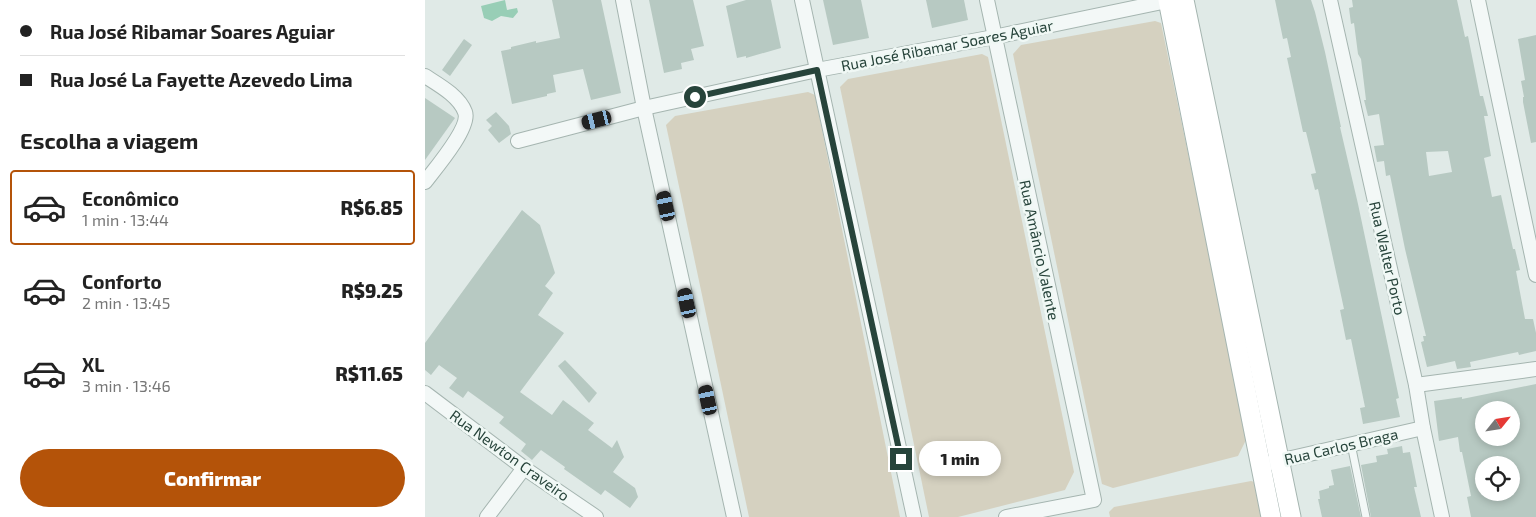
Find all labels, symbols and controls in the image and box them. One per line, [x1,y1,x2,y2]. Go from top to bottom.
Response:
street label: Rua José Ribamar Soares Aguiar [839,16,1055,74]
text: Rua José Ribamar Soares Aguiar [50,20,335,43]
text: Rua José La Fayette Azevedo Lima [50,68,353,91]
route start [684,86,706,108]
car [580,109,613,131]
text: Escolha a viagem [20,127,198,153]
street label: Rua Amâncio Valente [1016,178,1064,322]
icon: car [22,185,67,230]
text: Econômico [82,187,179,210]
car [655,190,676,222]
text: R$6.85 [340,196,403,219]
street label: Rua Walter Porto [1366,199,1410,317]
text: 1 min · 13:44 [82,210,169,229]
icon: car [22,268,67,313]
text: Conforto [82,270,162,293]
text: R$9.25 [341,279,403,302]
car [676,287,697,319]
text: 2 min · 13:45 [82,293,170,312]
icon: car [22,351,67,396]
text: XL [82,353,104,376]
text: R$11.65 [335,362,403,385]
text: 3 min · 13:46 [82,376,171,395]
car [697,384,718,416]
north arrow [1475,401,1520,446]
map controls [1475,401,1520,501]
street label: Rua Newton Craveiro [447,406,573,504]
street label: Rua Carlos Braga [1282,424,1400,468]
callout: 1 min [919,442,1001,476]
route end [890,448,912,470]
button: Confirmar [20,449,405,507]
text: 1 min [940,449,980,468]
button: locate [1475,456,1520,501]

